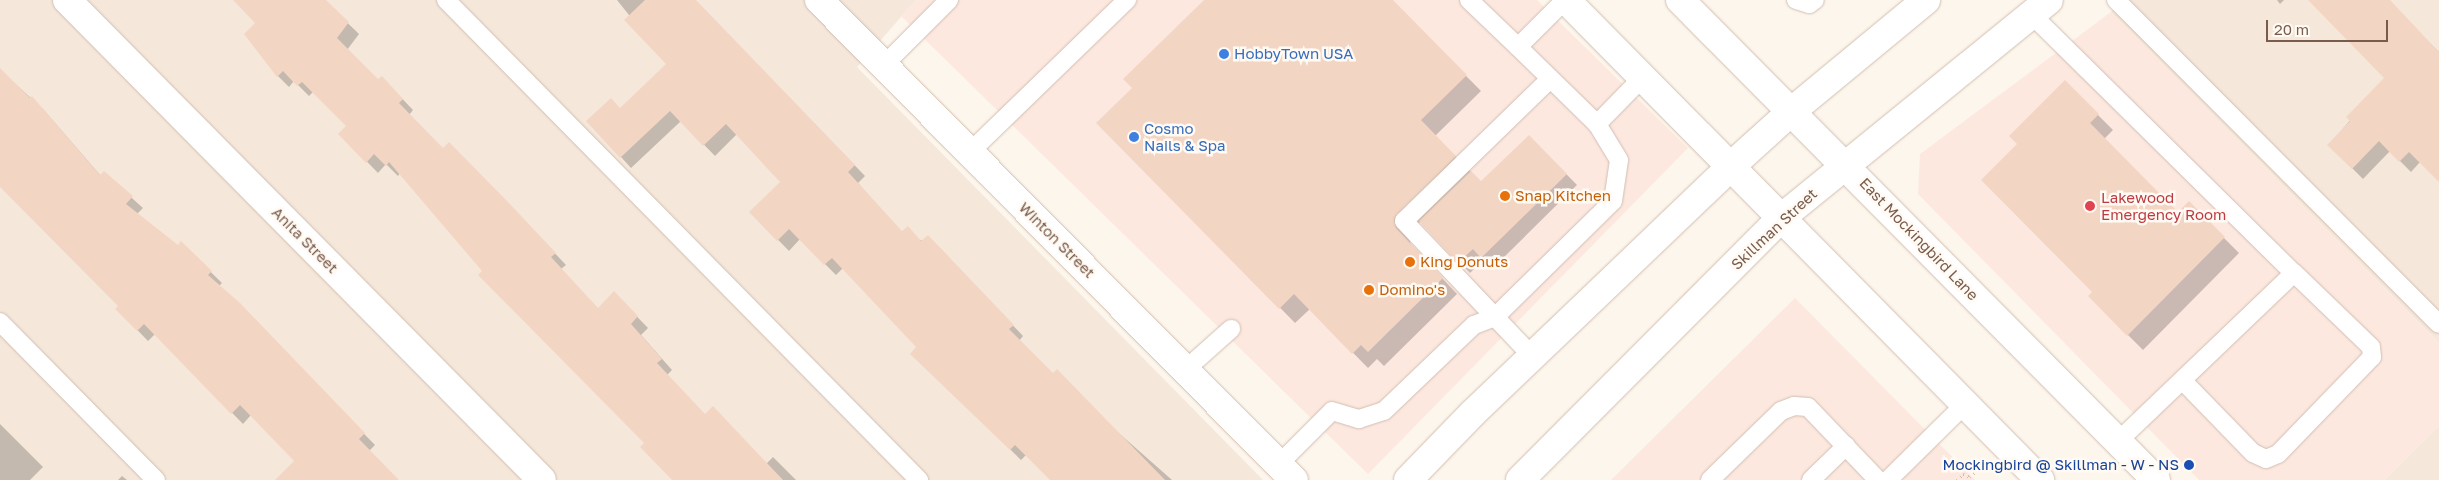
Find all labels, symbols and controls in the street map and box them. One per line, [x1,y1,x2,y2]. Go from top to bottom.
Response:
scale bar [2269,10,2392,42]
text: 20 m [2274,20,2309,38]
place label: HobbyTown USA [1234,45,1353,63]
marker: HobbyTown USA [1218,48,1230,60]
place label: Cosmo Nails & Spa [1144,119,1225,154]
marker: Cosmo Nails & Spa [1128,131,1140,143]
street label: East Mockingbird Lane [1856,174,1982,304]
street label: Skillman Street [1727,185,1821,273]
place label: Snap Kitchen [1515,187,1611,205]
place label: Lakewood Emergency Room [2101,188,2226,223]
marker: Snap Kitchen [1499,190,1511,202]
street label: Winton Street [1015,198,1099,282]
marker: Lakewood Emergency Room [2083,199,2097,213]
street label: Anita Street [268,203,342,277]
place label: King Donuts [1420,253,1508,271]
marker: King Donuts [1404,256,1416,268]
place label: Domino's [1379,281,1445,299]
marker: Domino's [1363,284,1375,296]
place label: Mockingbird @ Skillman - W - NS [1943,456,2179,474]
marker: Mockingbird @ Skillman - W - NS [2183,459,2195,471]

